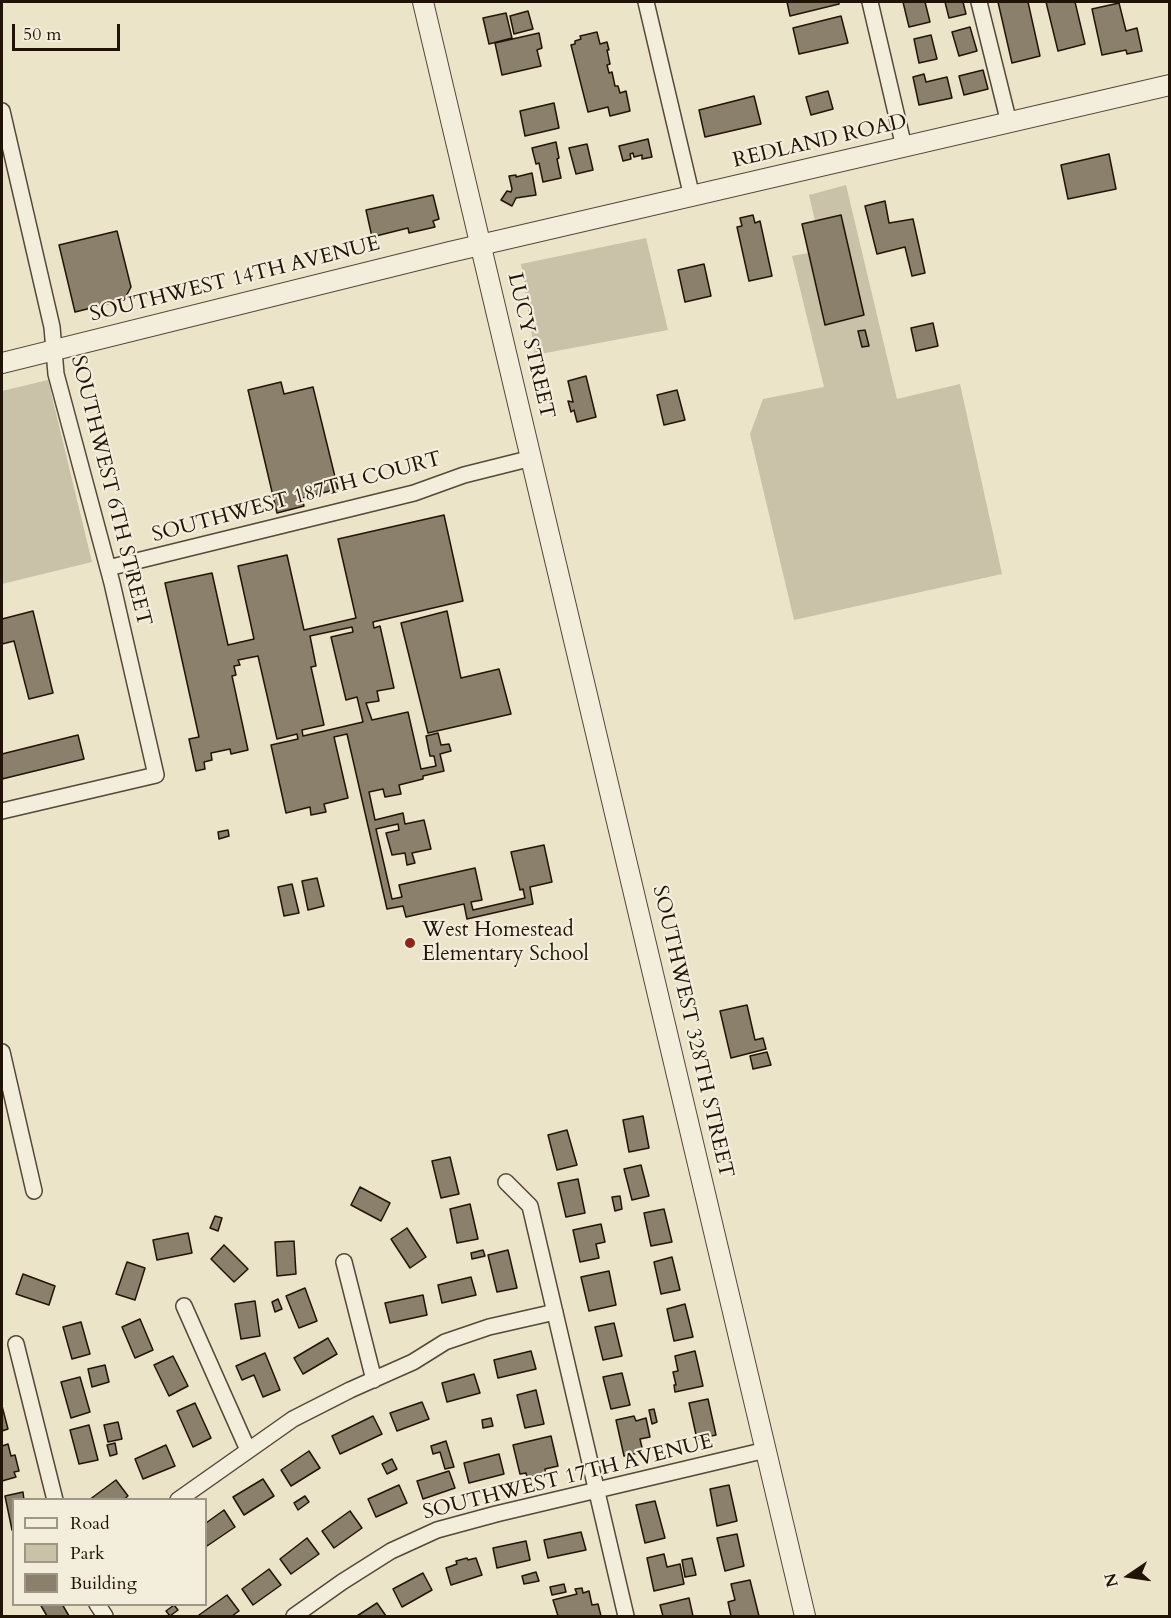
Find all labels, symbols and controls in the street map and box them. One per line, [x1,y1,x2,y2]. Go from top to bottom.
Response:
scale bar [15,12,123,50]
text: 50 m [23,22,62,47]
street label: REDLAND ROAD [731,110,909,174]
street label: SOUTHWEST 14TH AVENUE [87,232,383,328]
street label: LUCY STREET [501,271,559,421]
street label: SOUTHWEST 6TH STREET [64,353,156,629]
street label: SOUTHWEST 187TH COURT [149,447,445,549]
street label: SOUTHWEST 328TH STREET [646,883,738,1181]
place label: West Homestead Elementary School [422,918,589,968]
marker: West Homestead Elementary School [403,936,417,950]
street label: SOUTHWEST 17TH AVENUE [420,1430,716,1526]
legend [12,1498,207,1606]
text: Road [70,1511,110,1536]
text: Park [70,1541,105,1566]
north arrow [1099,1546,1159,1606]
text: Building [70,1571,137,1596]
text: N [1099,1571,1124,1589]

